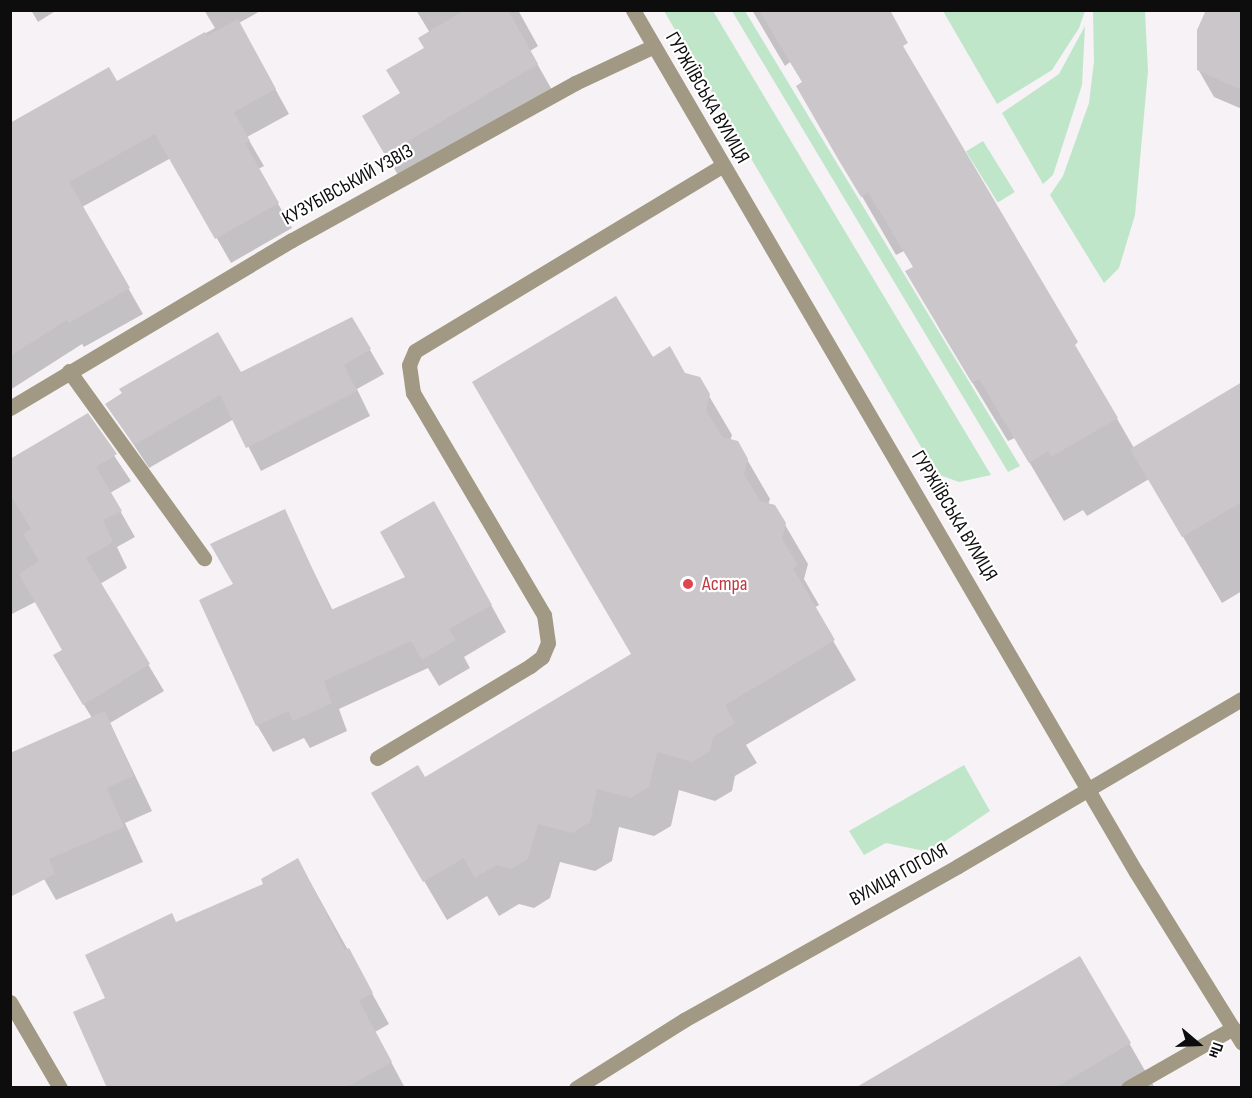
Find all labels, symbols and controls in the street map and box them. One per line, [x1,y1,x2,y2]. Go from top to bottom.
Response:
street label: ГУРЖІЇВСЬКА ВУЛИЦЯ [660,28,754,168]
street label: КУЗУБІВСЬКИЙ УЗВІЗ [278,139,418,231]
street label: ГУРЖІЇВСЬКА ВУЛИЦЯ [906,447,1002,585]
place label: Астра [702,572,747,596]
marker: Астра [679,575,697,593]
street label: ВУЛИЦЯ ГОГОЛЯ [846,838,952,912]
north arrow [1168,1014,1228,1074]
text: Пн [1204,1040,1227,1060]

